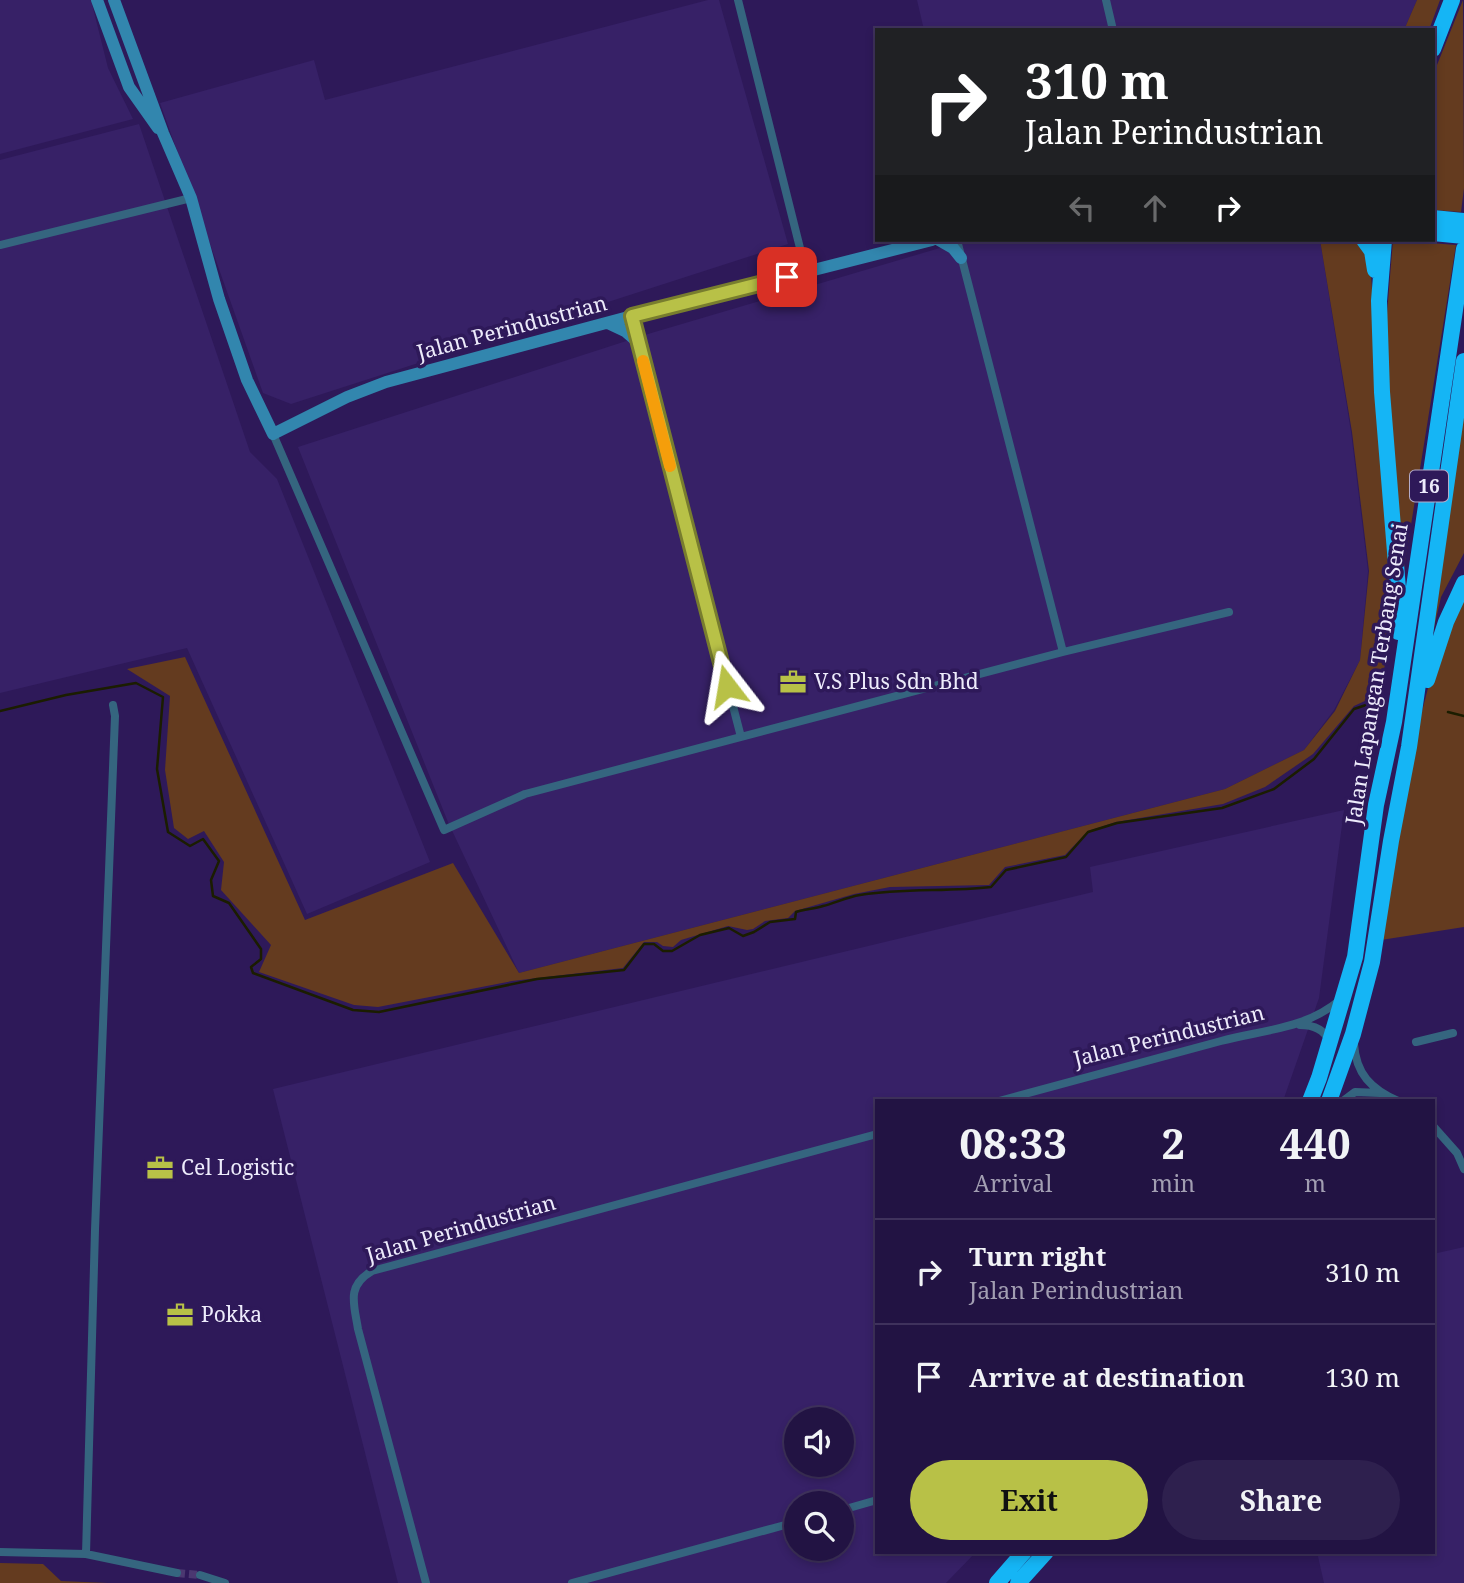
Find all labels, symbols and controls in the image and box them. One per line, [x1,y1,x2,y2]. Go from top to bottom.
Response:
text: 310 m [1025,47,1169,113]
icon: right [910,56,1001,147]
text: Jalan Perindustrian [1025,110,1323,153]
icon: left [1063,189,1101,227]
icon: ahead [1136,189,1174,227]
icon: right [1209,189,1247,227]
pin [757,247,817,307]
icon: arrive [768,258,806,296]
street label: Jalan Perindustrian [413,288,610,366]
road number: 16 [1410,471,1448,502]
street label: Jalan Lapangan Terbang Senai [1338,521,1414,827]
position arrow [690,649,764,723]
office icon: V.S Plus Sdn Bhd [778,667,808,697]
place label: V.S Plus Sdn Bhd [814,667,979,695]
street label: Jalan Perindustrian [1069,998,1267,1073]
text: 08:33 [959,1114,1067,1171]
text: 2 [1161,1114,1185,1171]
text: 440 [1279,1114,1351,1171]
office icon: Cel Logistic [145,1153,175,1183]
place label: Cel Logistic [181,1153,294,1181]
text: Arrival [974,1167,1052,1199]
text: min [1151,1167,1195,1199]
text: m [1304,1167,1326,1199]
street label: Jalan Perindustrian [362,1188,559,1269]
text: Turn right [969,1238,1106,1274]
icon: right [910,1253,948,1291]
text: 310 m [1325,1254,1400,1290]
text: Jalan Perindustrian [969,1274,1183,1306]
office icon: Pokka [165,1300,195,1330]
place label: Pokka [201,1300,262,1328]
icon: arrive [910,1358,948,1396]
text: Arrive at destination [969,1359,1245,1395]
text: 130 m [1325,1359,1400,1395]
map controls [784,1407,854,1561]
button: sound [784,1407,854,1477]
button: Exit [910,1460,1148,1540]
button: Share [1162,1460,1400,1540]
button: search [784,1491,854,1561]

